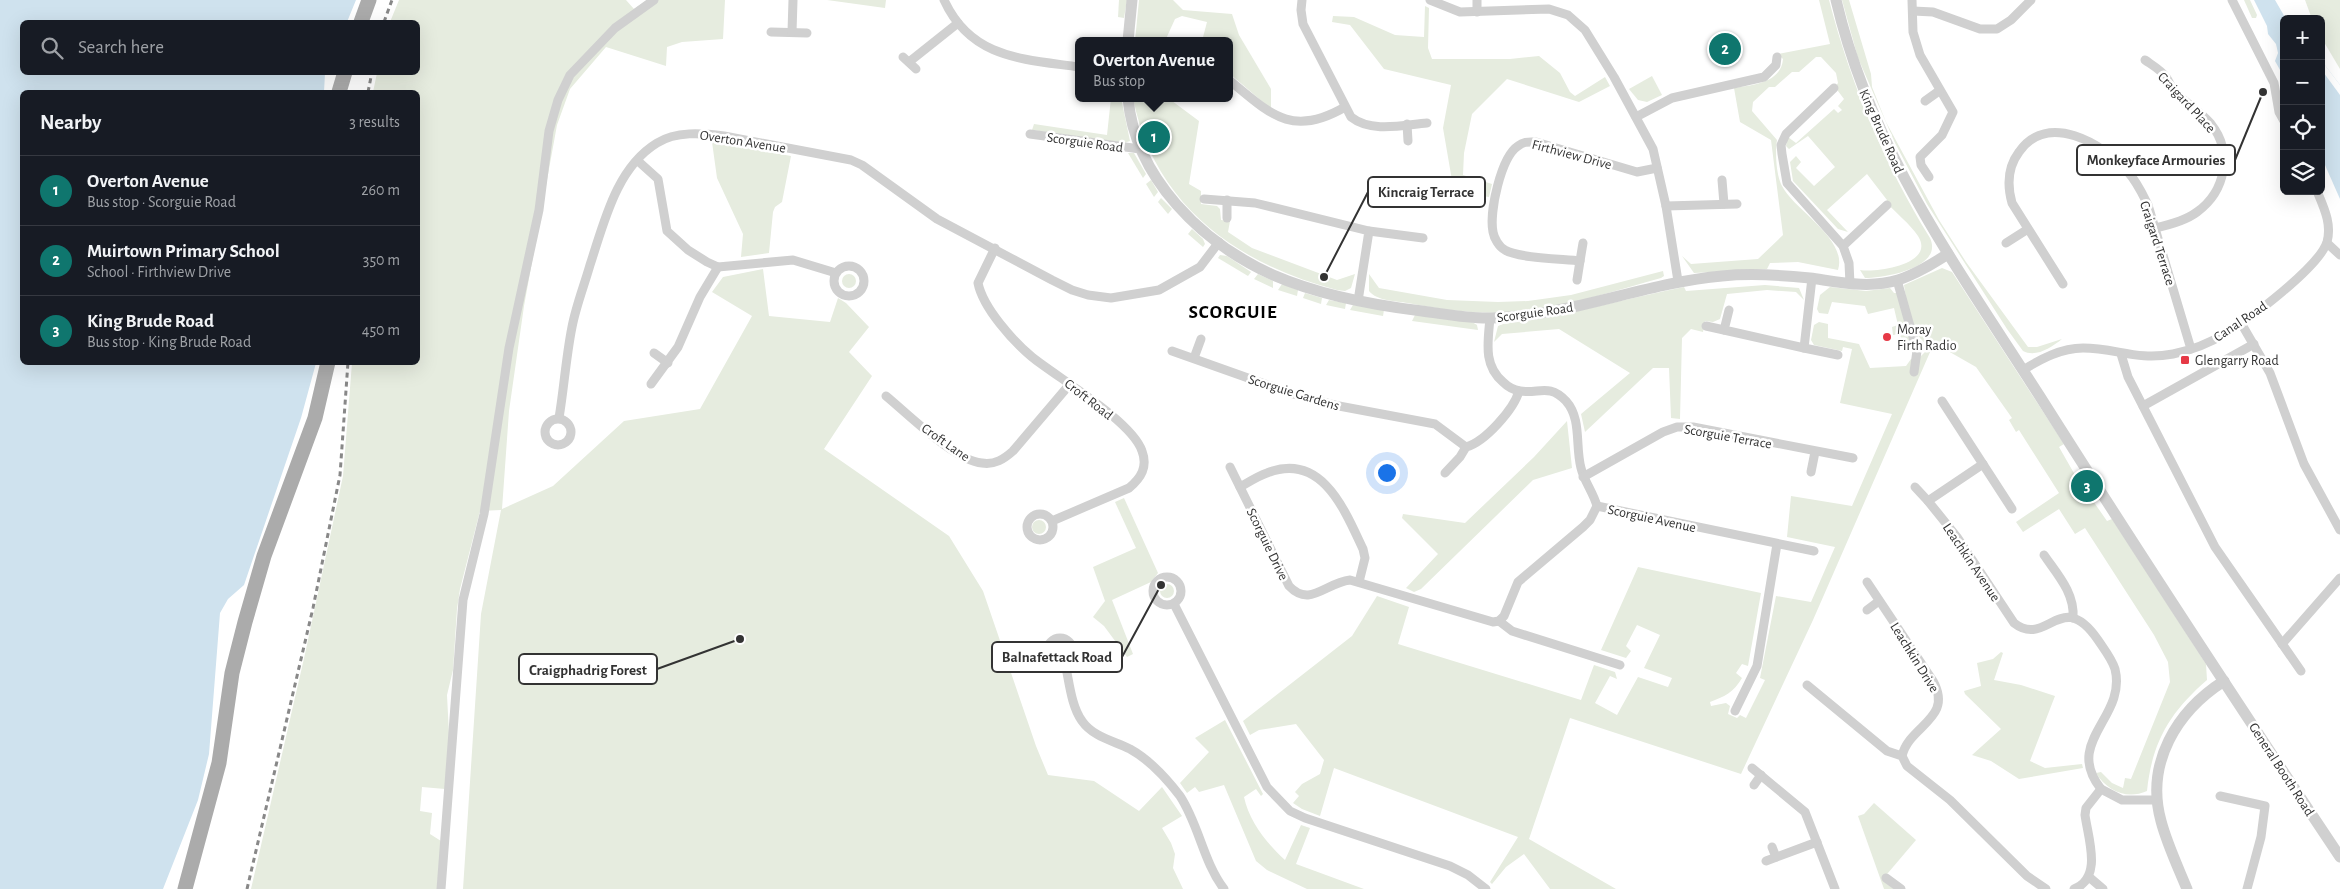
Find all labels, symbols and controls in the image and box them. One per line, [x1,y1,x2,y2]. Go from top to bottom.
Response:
map controls [2280,15,2325,195]
button: + [2280,15,2325,60]
search box [20,20,420,75]
pin: 2 [1709,30,1741,68]
icon: search [38,34,66,62]
popup [1075,37,1233,102]
text: Search here [78,38,164,57]
text: Overton Avenue [1093,51,1215,70]
button: − [2280,60,2325,105]
street label: Craigard Place [2155,70,2218,136]
text: Bus stop [1093,73,1145,89]
street label: King Brude Road [1856,87,1906,175]
button: locate [2280,105,2325,150]
text: Nearby [40,112,101,133]
text: 3 results [349,114,400,130]
pin: 1 [1138,118,1170,156]
street label: Overton Avenue [699,128,787,156]
street label: Scorguie Road [1046,131,1124,155]
street label: Firthview Drive [1530,138,1613,172]
callout: Monkeyface Armouries [2077,145,2235,175]
button: layers [2280,150,2325,195]
text: Monkeyface Armouries [2087,153,2225,168]
text: Overton Avenue [87,172,209,191]
callout: Kincraig Terrace [1368,177,1485,207]
text: 1 [53,182,59,198]
text: 260 m [361,182,400,198]
text: Kincraig Terrace [1378,185,1474,200]
text: Bus stop · Scorguie Road [87,194,236,210]
street label: Craigard Terrace [2137,199,2177,287]
text: Muirtown Primary School [87,242,280,261]
text: 2 [52,252,60,268]
text: 350 m [363,252,400,268]
text: School · Firthview Drive [87,264,231,280]
street label: Canal Road [2211,299,2270,345]
street label: Scorguie Road [1496,301,1574,325]
district label: SCORGUIE [1188,303,1278,322]
text: King Brude Road [87,312,214,331]
text: 3 [53,322,59,338]
text: 450 m [362,322,400,338]
place label: Moray Firth Radio [1897,323,1957,353]
marker: Moray Firth Radio [1881,331,1893,343]
text: Bus stop · King Brude Road [87,334,251,350]
marker: Glengarry Road [2179,354,2191,366]
place label: Glengarry Road [2195,354,2279,368]
street label: Scorguie Gardens [1247,372,1341,413]
street label: Croft Road [1062,377,1115,423]
street label: Croft Lane [919,421,972,464]
street label: Scorguie Terrace [1683,422,1773,452]
your location [1374,460,1400,486]
pin: 3 [2071,467,2103,505]
street label: Scorguie Avenue [1606,503,1697,535]
street label: Scorguie Drive [1244,506,1291,583]
street label: Leachkin Avenue [1940,521,2003,604]
street label: Leachkin Drive [1887,620,1941,695]
callout: Balnafettack Road [992,642,1122,672]
text: Balnafettack Road [1002,650,1112,665]
callout: Craigphadrig Forest [519,654,657,684]
text: Craigphadrig Forest [529,663,647,678]
street label: General Booth Road [2246,720,2316,819]

